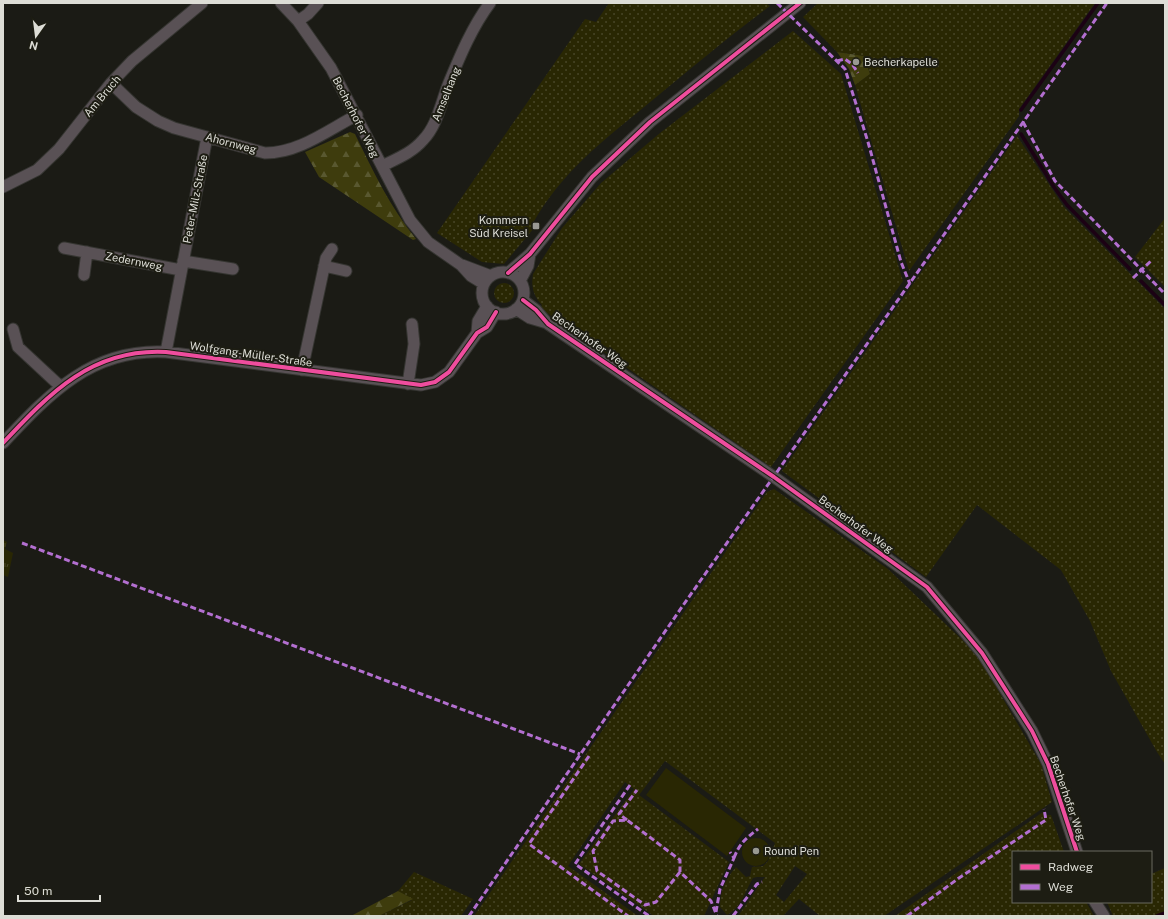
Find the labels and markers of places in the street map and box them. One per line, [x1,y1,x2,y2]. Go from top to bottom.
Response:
place label: Becherkapelle [864,56,938,68]
marker: Becherkapelle [851,57,861,67]
place label: Kommern Süd Kreisel [469,214,528,239]
marker: Kommern Süd Kreisel [531,221,541,231]
place label: Round Pen [764,845,819,857]
marker: Round Pen [751,846,761,856]

